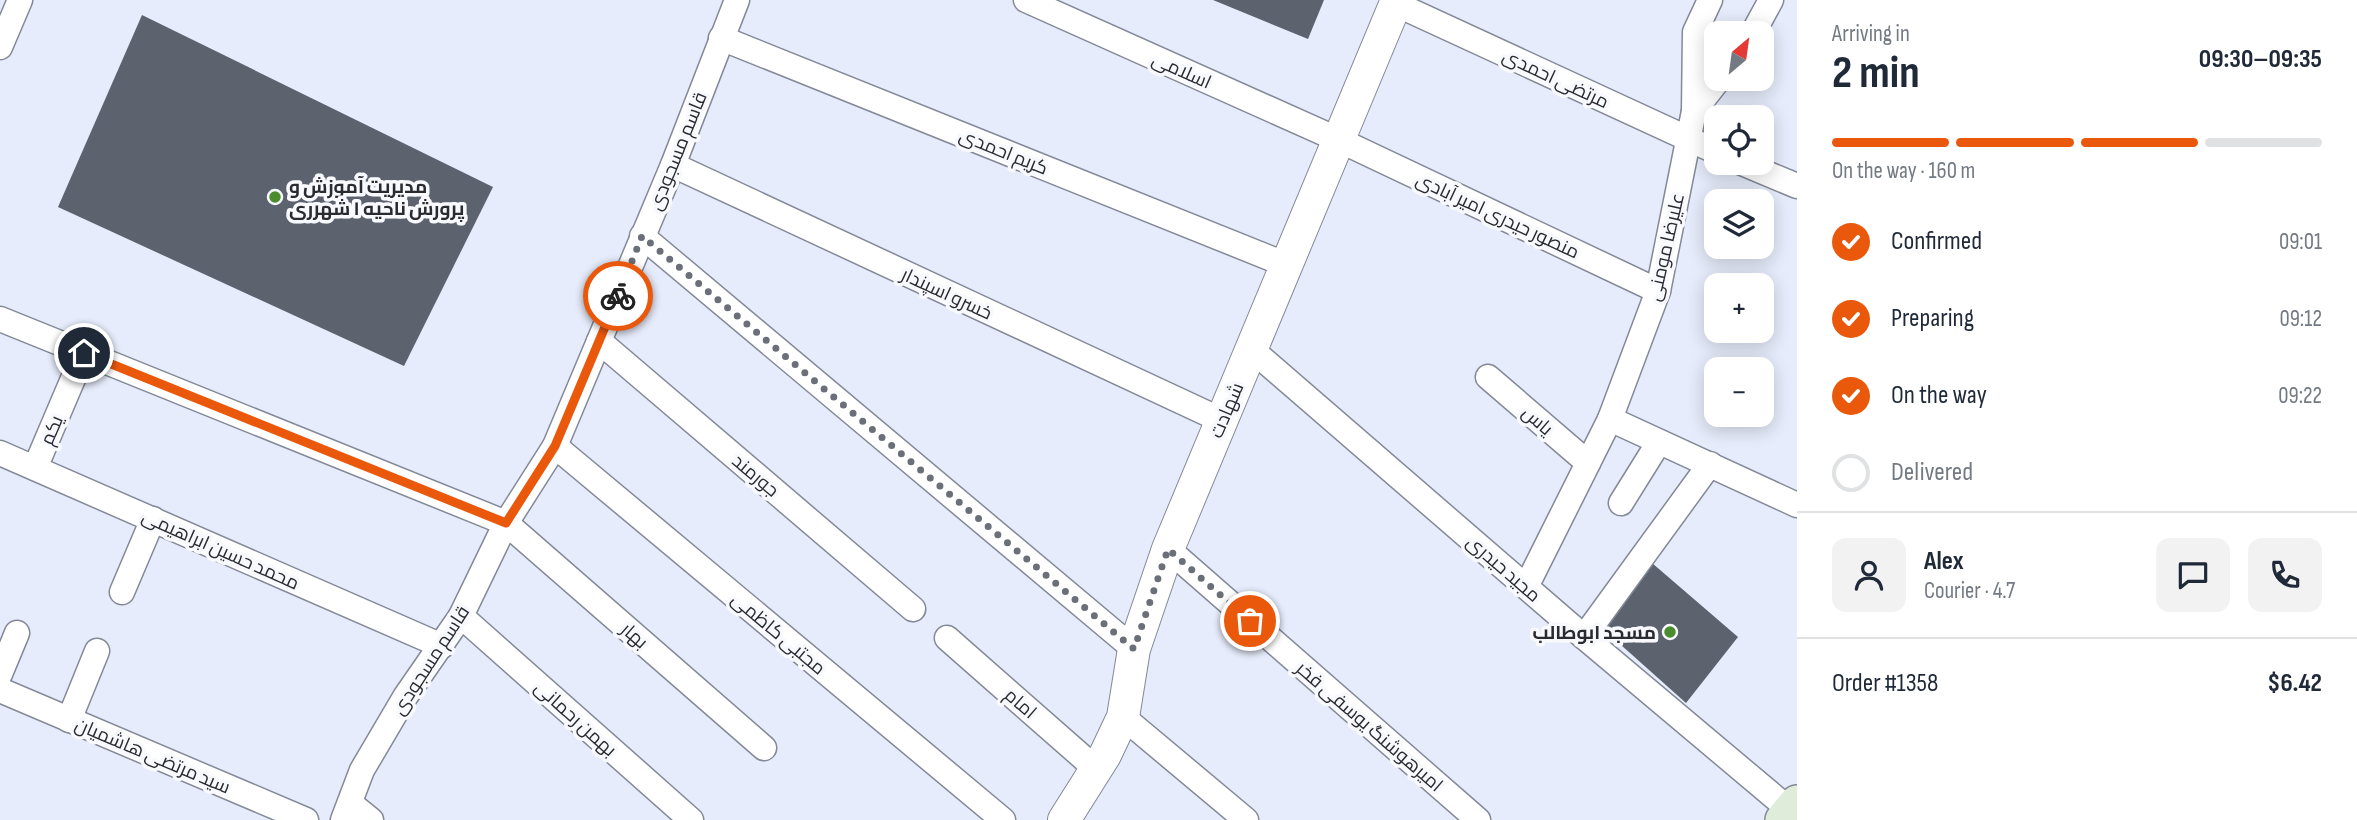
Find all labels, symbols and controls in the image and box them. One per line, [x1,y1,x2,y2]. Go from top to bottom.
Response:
text: Arriving in [1832,20,1910,48]
north arrow [1704,21,1774,91]
map controls [1704,21,1774,427]
text: 09:30–09:35 [2199,44,2322,75]
street label: مرتضی احمدی [1499,45,1612,114]
text: 2 min [1832,46,1920,101]
street label: اسلامی [1148,48,1215,95]
street label: قاسم مسجودی [644,89,714,214]
button: locate [1704,105,1774,175]
street label: کریم احمدی [955,124,1051,182]
text: On the way · 160 m [1832,157,1975,185]
street label: منصور حیدری امیر آبادی [1412,168,1583,264]
place label: مدیریت آموزش و پرورش ناحیه ۱ شهرری [289,176,464,222]
marker: مدیریت آموزش و پرورش ناحیه ۱ شهرری [267,189,283,205]
button: layers [1704,189,1774,259]
street label: علیرضا مومنی [1643,191,1690,304]
icon: check [1832,223,1870,261]
text: Confirmed [1891,226,1982,257]
text: 09:01 [2279,228,2322,256]
courier [583,261,653,331]
street label: خسرو اسپندار [896,263,996,325]
button: + [1704,273,1774,343]
icon: bike [599,277,637,315]
icon: check [1832,300,1870,338]
text: Preparing [1891,303,1974,334]
text: 09:12 [2279,305,2322,333]
pin [54,323,114,383]
icon: home [65,334,103,372]
button: − [1704,357,1774,427]
icon: check [1832,377,1870,415]
street label: شهادت [1205,379,1249,442]
text: On the way [1891,380,1987,411]
text: 09:22 [2278,382,2322,410]
street label: یاس [1517,401,1557,441]
street label: یکم [36,412,70,449]
street label: جورمند [727,450,783,502]
text: Delivered [1891,457,1973,488]
street label: محمد حسین ابراهیمی [138,505,303,595]
street label: مجید حیدری [1461,531,1545,608]
button: person [1832,538,1906,612]
button: chat [2156,538,2230,612]
button: phone [2248,538,2322,612]
text: Alex [1924,546,1964,577]
text: Courier · 4.7 [1924,577,2015,605]
street label: مجتبی کاظمی [726,588,830,680]
pin [1220,591,1280,651]
street label: قاسم مسجودی [387,602,476,720]
icon: bag [1231,602,1269,640]
street label: بهار [615,618,652,654]
place label: مسجد ابوطالب [1532,622,1656,645]
marker: مسجد ابوطالب [1662,624,1678,640]
street label: امیرهوشنگ یوسفی فخر [1290,656,1447,797]
text: Order #1358 [1832,668,1938,699]
text: $6.42 [2267,668,2322,699]
street label: بهمن رحمانی [529,676,621,762]
street label: امام [999,684,1041,725]
street label: سید مرتضی هاشمیان [71,713,234,800]

